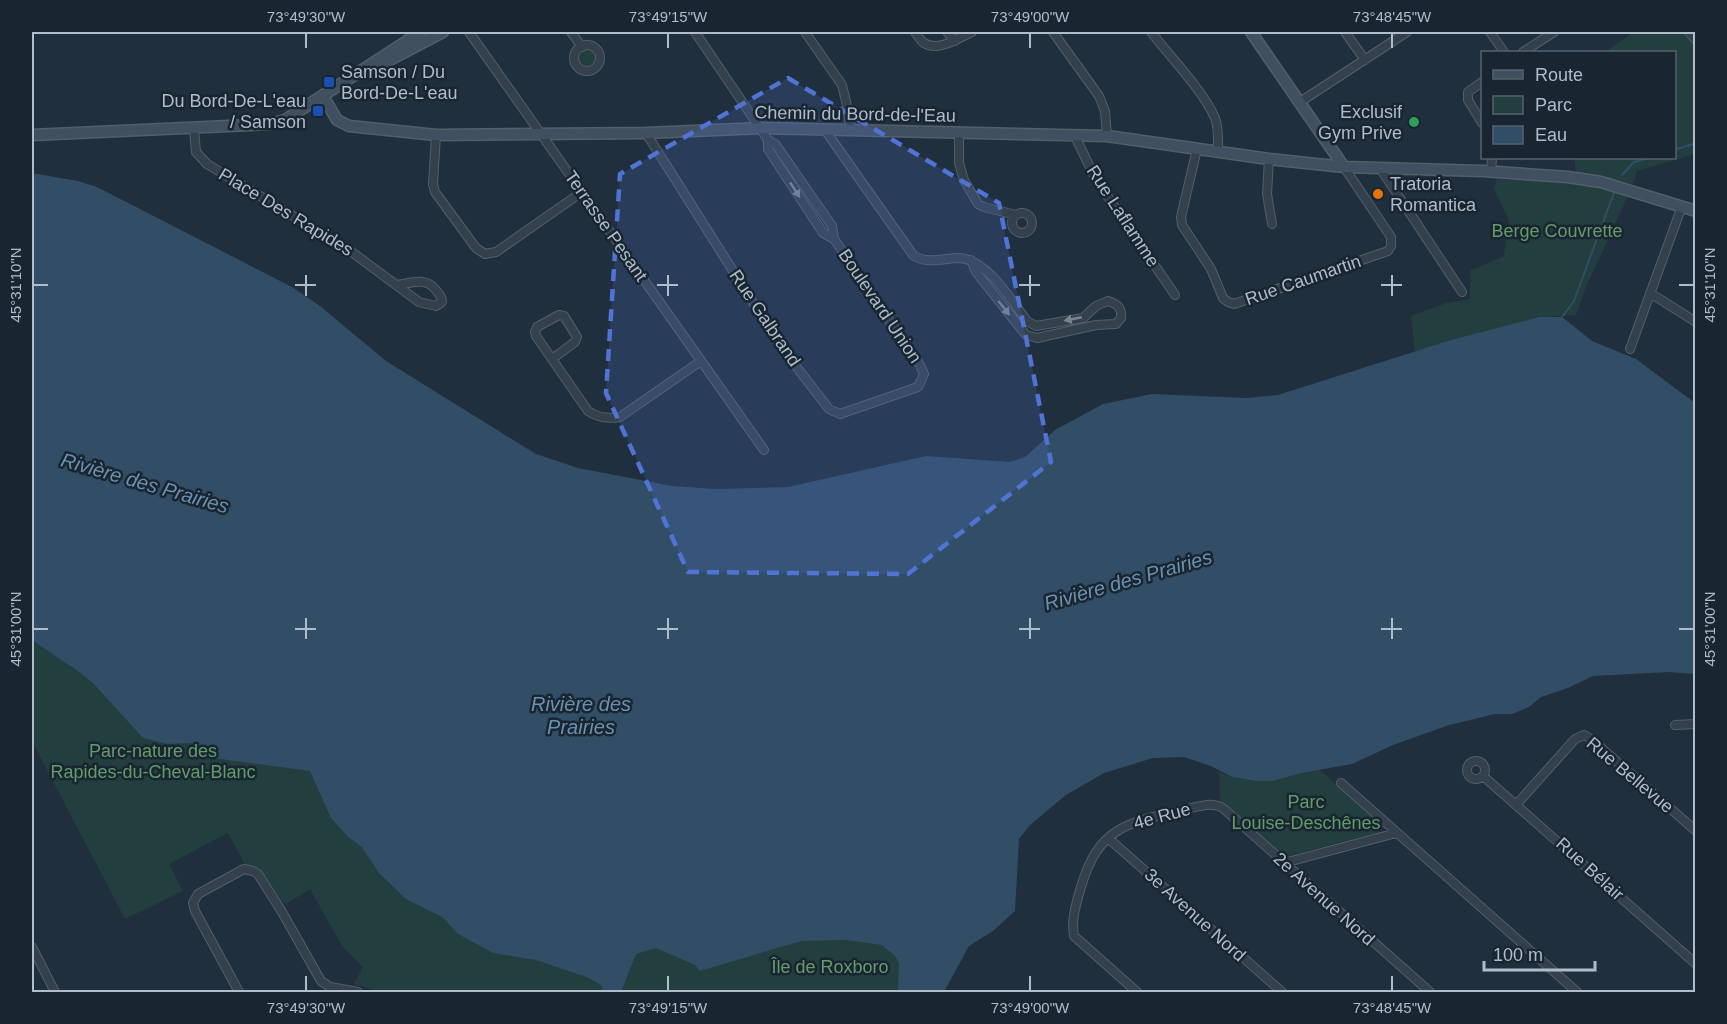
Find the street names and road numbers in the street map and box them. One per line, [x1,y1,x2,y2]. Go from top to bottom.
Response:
street label: Chemin du Bord-de-l'Eau [754,102,956,126]
street label: Rue Laflamme [1083,161,1163,271]
street label: Place Des Rapides [215,164,357,260]
street label: Terrasse Pesant [561,167,651,285]
street label: Boulevard Union [834,245,926,367]
street label: Rue Caumartin [1243,251,1363,309]
street label: Rue Galbrand [725,266,805,370]
street label: Rue Bellevue [1583,733,1677,817]
street label: 4e Rue [1131,799,1193,833]
street label: Rue Bélair [1552,833,1628,905]
street label: 2e Avenue Nord [1269,848,1379,950]
street label: 3e Avenue Nord [1140,864,1250,966]

